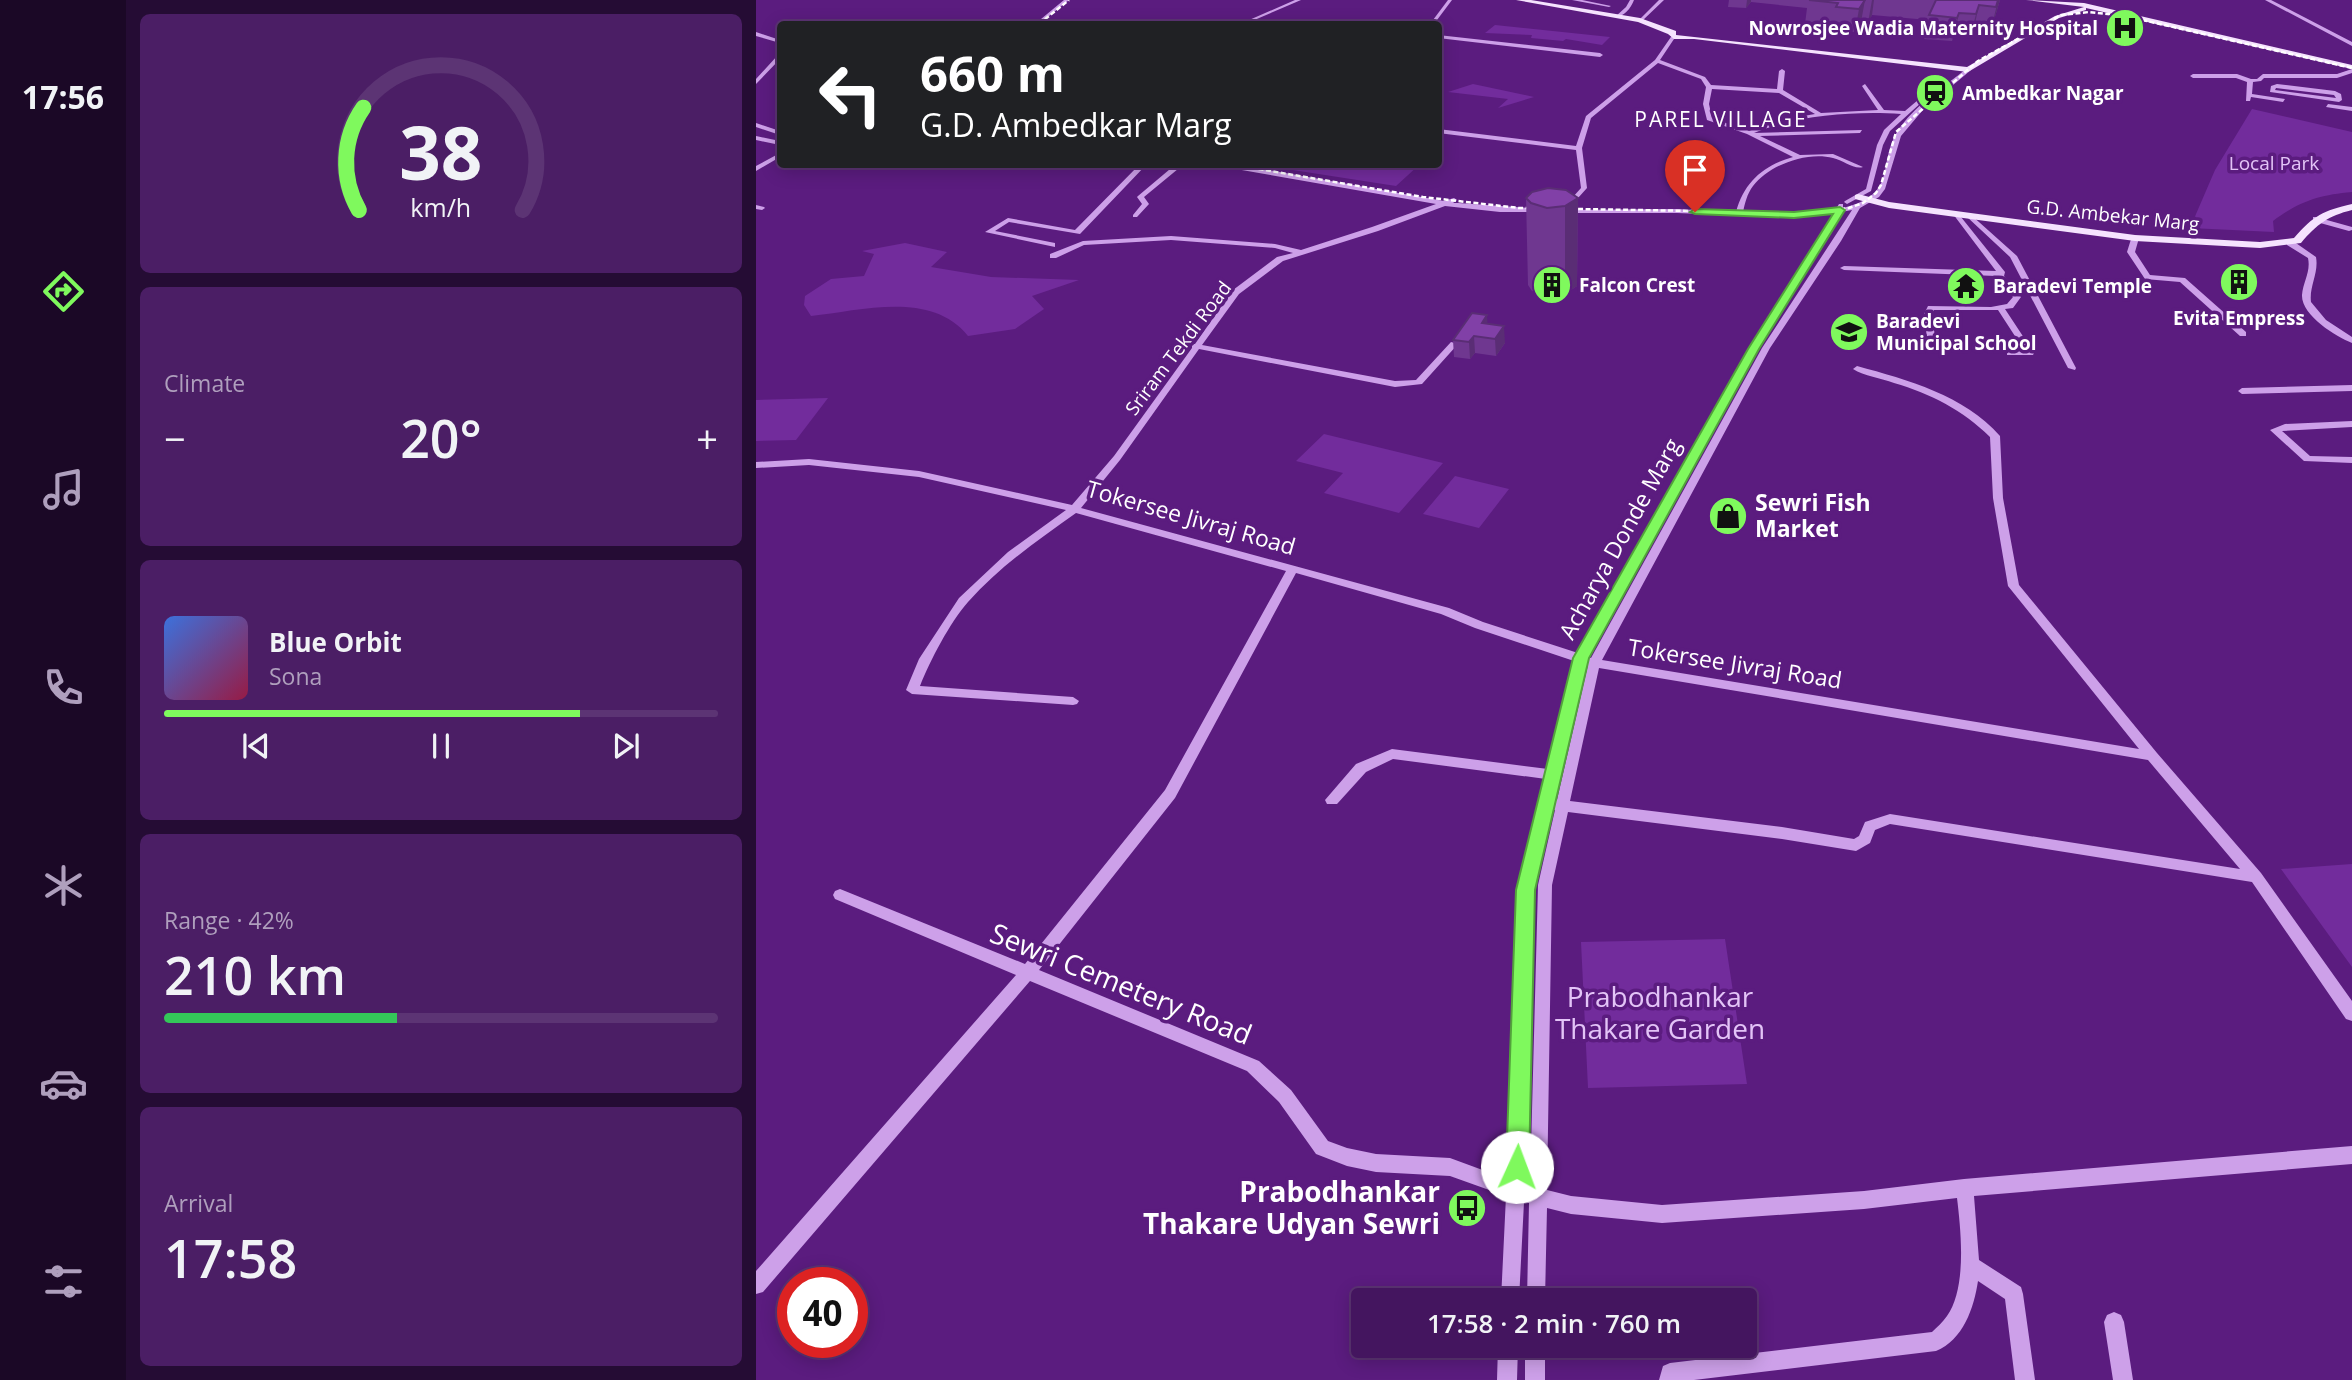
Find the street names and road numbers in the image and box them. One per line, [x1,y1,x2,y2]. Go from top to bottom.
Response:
street label: G.D. Ambekar Marg [2025,193,2201,237]
street label: Sriram Tekdi Road [1119,276,1237,420]
street label: Acharya Donde Marg [1551,432,1688,645]
street label: Tokersee Jivraj Road [1083,472,1299,562]
street label: Tokersee Jivraj Road [1626,630,1844,696]
street label: Sewri Cemetery Road [985,913,1258,1053]

